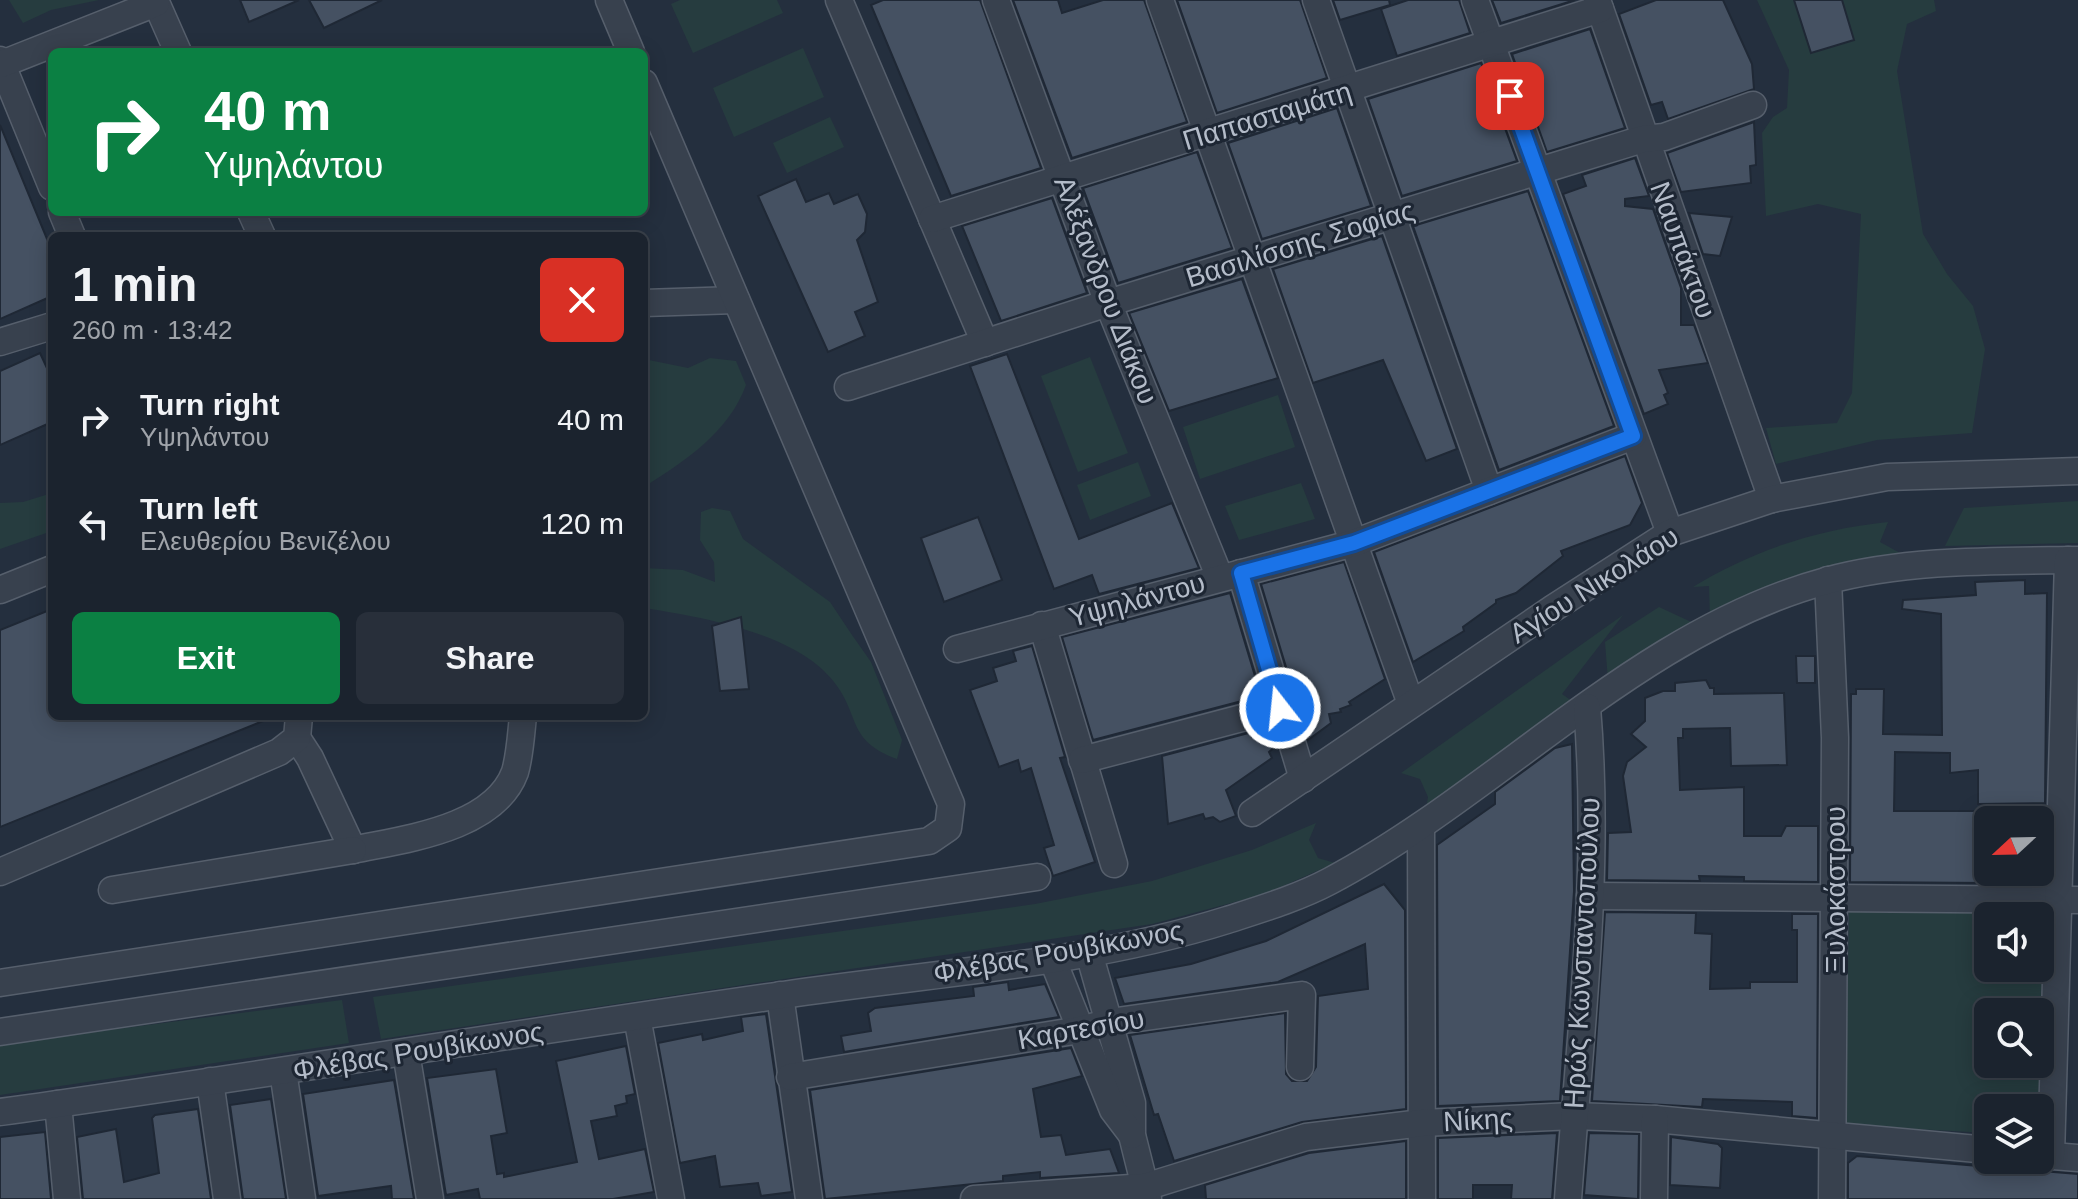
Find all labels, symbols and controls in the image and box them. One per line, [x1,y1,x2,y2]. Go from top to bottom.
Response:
pin [1476,62,1544,130]
icon: arrive [1488,74,1532,118]
street label: Παπασταμάτη [1179,76,1355,156]
text: 40 m [204,79,332,142]
icon: right [72,80,176,184]
text: Υψηλάντου [204,145,383,186]
street label: Αλέξανδρου Διάκου [1048,172,1164,408]
street label: Ναυπάκτου [1644,178,1722,322]
street label: Βασιλίσσης Σοφίας [1182,195,1418,293]
text: 1 min [72,258,197,311]
button: close [540,258,624,342]
text: 260 m · 13:42 [72,315,232,345]
text: Turn right [140,388,279,421]
icon: right [72,398,116,442]
text: 40 m [557,403,624,436]
text: Υψηλάντου [140,422,270,452]
text: Turn left [140,492,258,525]
icon: left [72,502,116,546]
text: 120 m [541,507,624,540]
street label: Αγίου Νικολάου [1504,521,1684,649]
text: Ελευθερίου Βενιζέλου [140,526,391,556]
street label: Υψηλάντου [1066,567,1208,633]
button: Exit [72,612,340,704]
button: Share [356,612,624,704]
position arrow [1238,666,1322,750]
street label: Ηρώς Κωνσταντοπούλου [1558,797,1606,1109]
street label: Ξυλοκάστρου [1820,806,1851,974]
north arrow [1974,806,2054,886]
map controls [1974,806,2054,1174]
button: sound [1974,902,2054,982]
street label: Φλέβας Ρουβίκωνος [931,915,1185,989]
button: search [1974,998,2054,1078]
street label: Καρτεσίου [1015,1003,1147,1055]
street label: Φλέβας Ρουβίκωνος [291,1016,545,1086]
button: layers [1974,1094,2054,1174]
street label: Νίκης [1442,1103,1514,1137]

